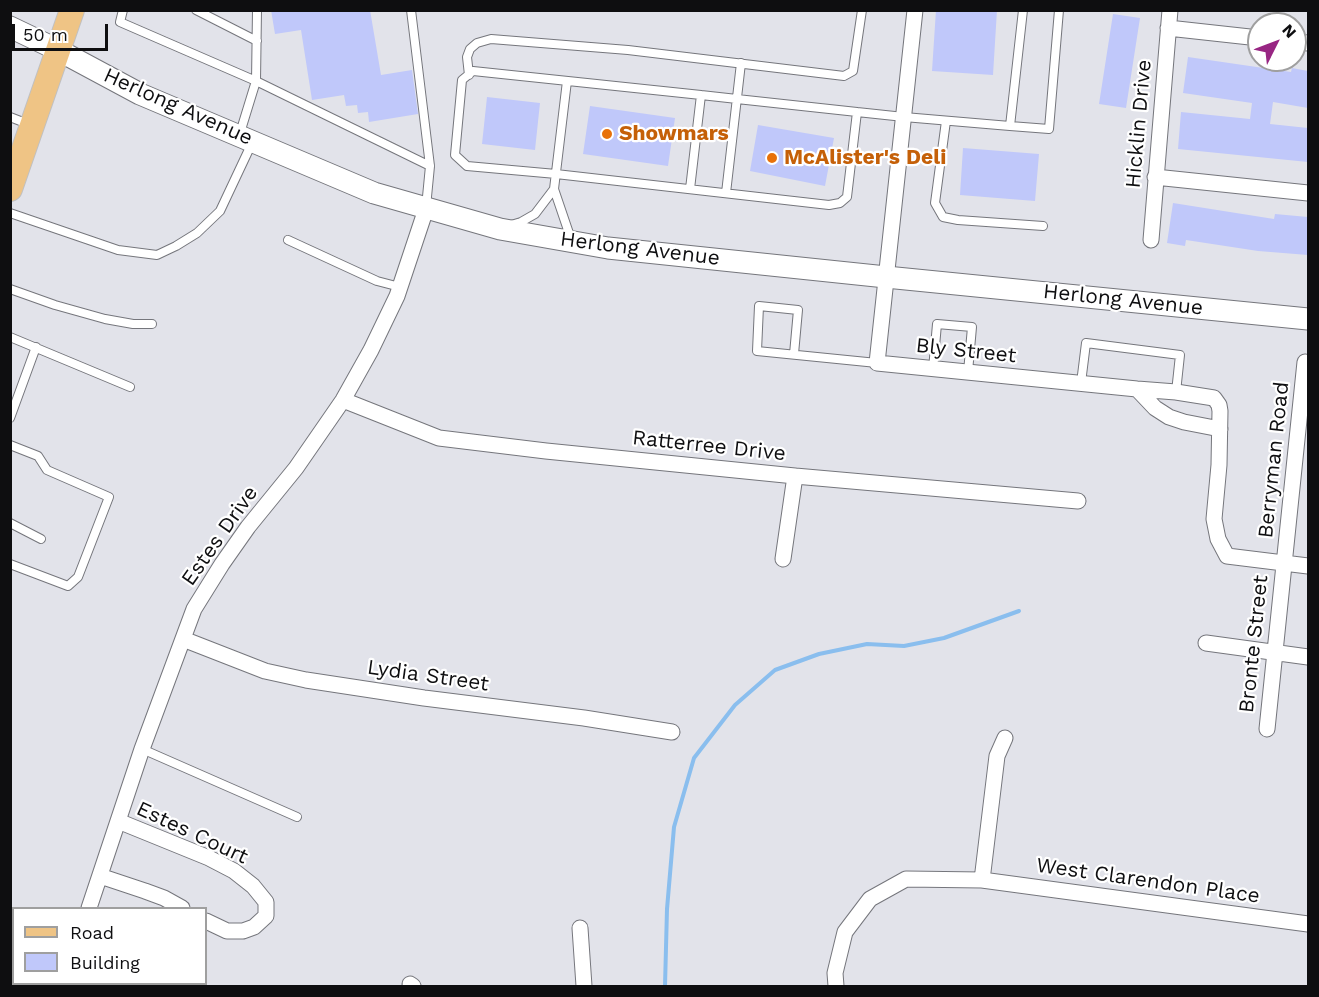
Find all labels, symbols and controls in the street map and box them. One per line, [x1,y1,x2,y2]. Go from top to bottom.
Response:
scale bar [15,12,111,50]
north arrow [1247,12,1307,72]
text: N [1278,20,1300,42]
text: 50 m [23,24,68,45]
street label: Hicklin Drive [1121,59,1157,189]
street label: Herlong Avenue [100,63,256,151]
place label: Showmars [619,121,729,147]
marker: Showmars [600,127,614,141]
place label: McAlister's Deli [784,145,946,171]
marker: McAlister's Deli [765,151,779,165]
street label: Herlong Avenue [559,227,721,271]
street label: Herlong Avenue [1042,279,1204,321]
street label: Bly Street [915,333,1017,369]
street label: Berryman Road [1253,381,1295,539]
street label: Ratterree Drive [631,425,787,467]
street label: Estes Drive [176,481,264,591]
street label: Bronte Street [1234,574,1274,714]
street label: Lydia Street [366,655,490,697]
street label: Estes Court [132,796,252,870]
street label: West Clarendon Place [1035,853,1261,909]
legend [12,907,207,985]
text: Road [70,922,114,943]
text: Building [70,952,140,973]

